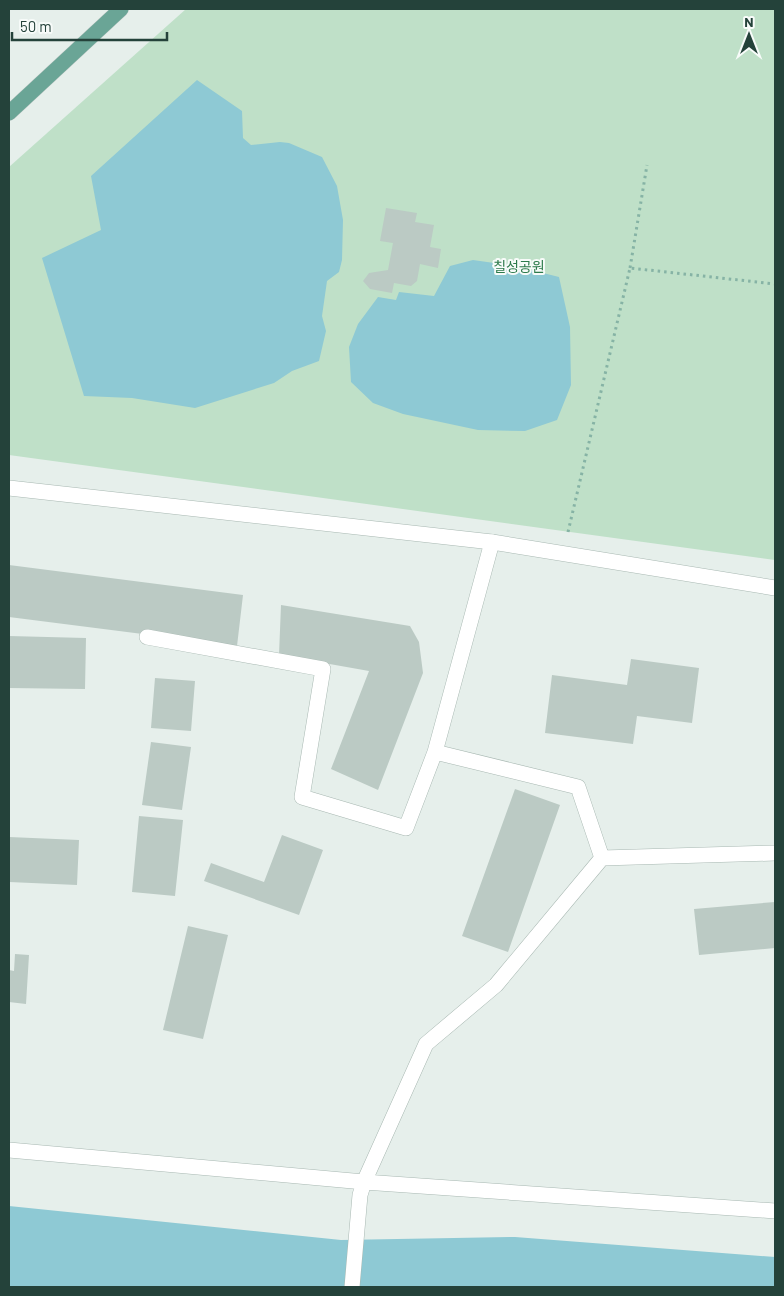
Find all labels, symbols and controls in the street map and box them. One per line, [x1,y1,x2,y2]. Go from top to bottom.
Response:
scale bar [12,10,168,42]
north arrow [724,10,774,60]
text: N [744,13,754,30]
text: 50 m [20,17,52,35]
park label: 칠성공원 [493,258,545,275]

